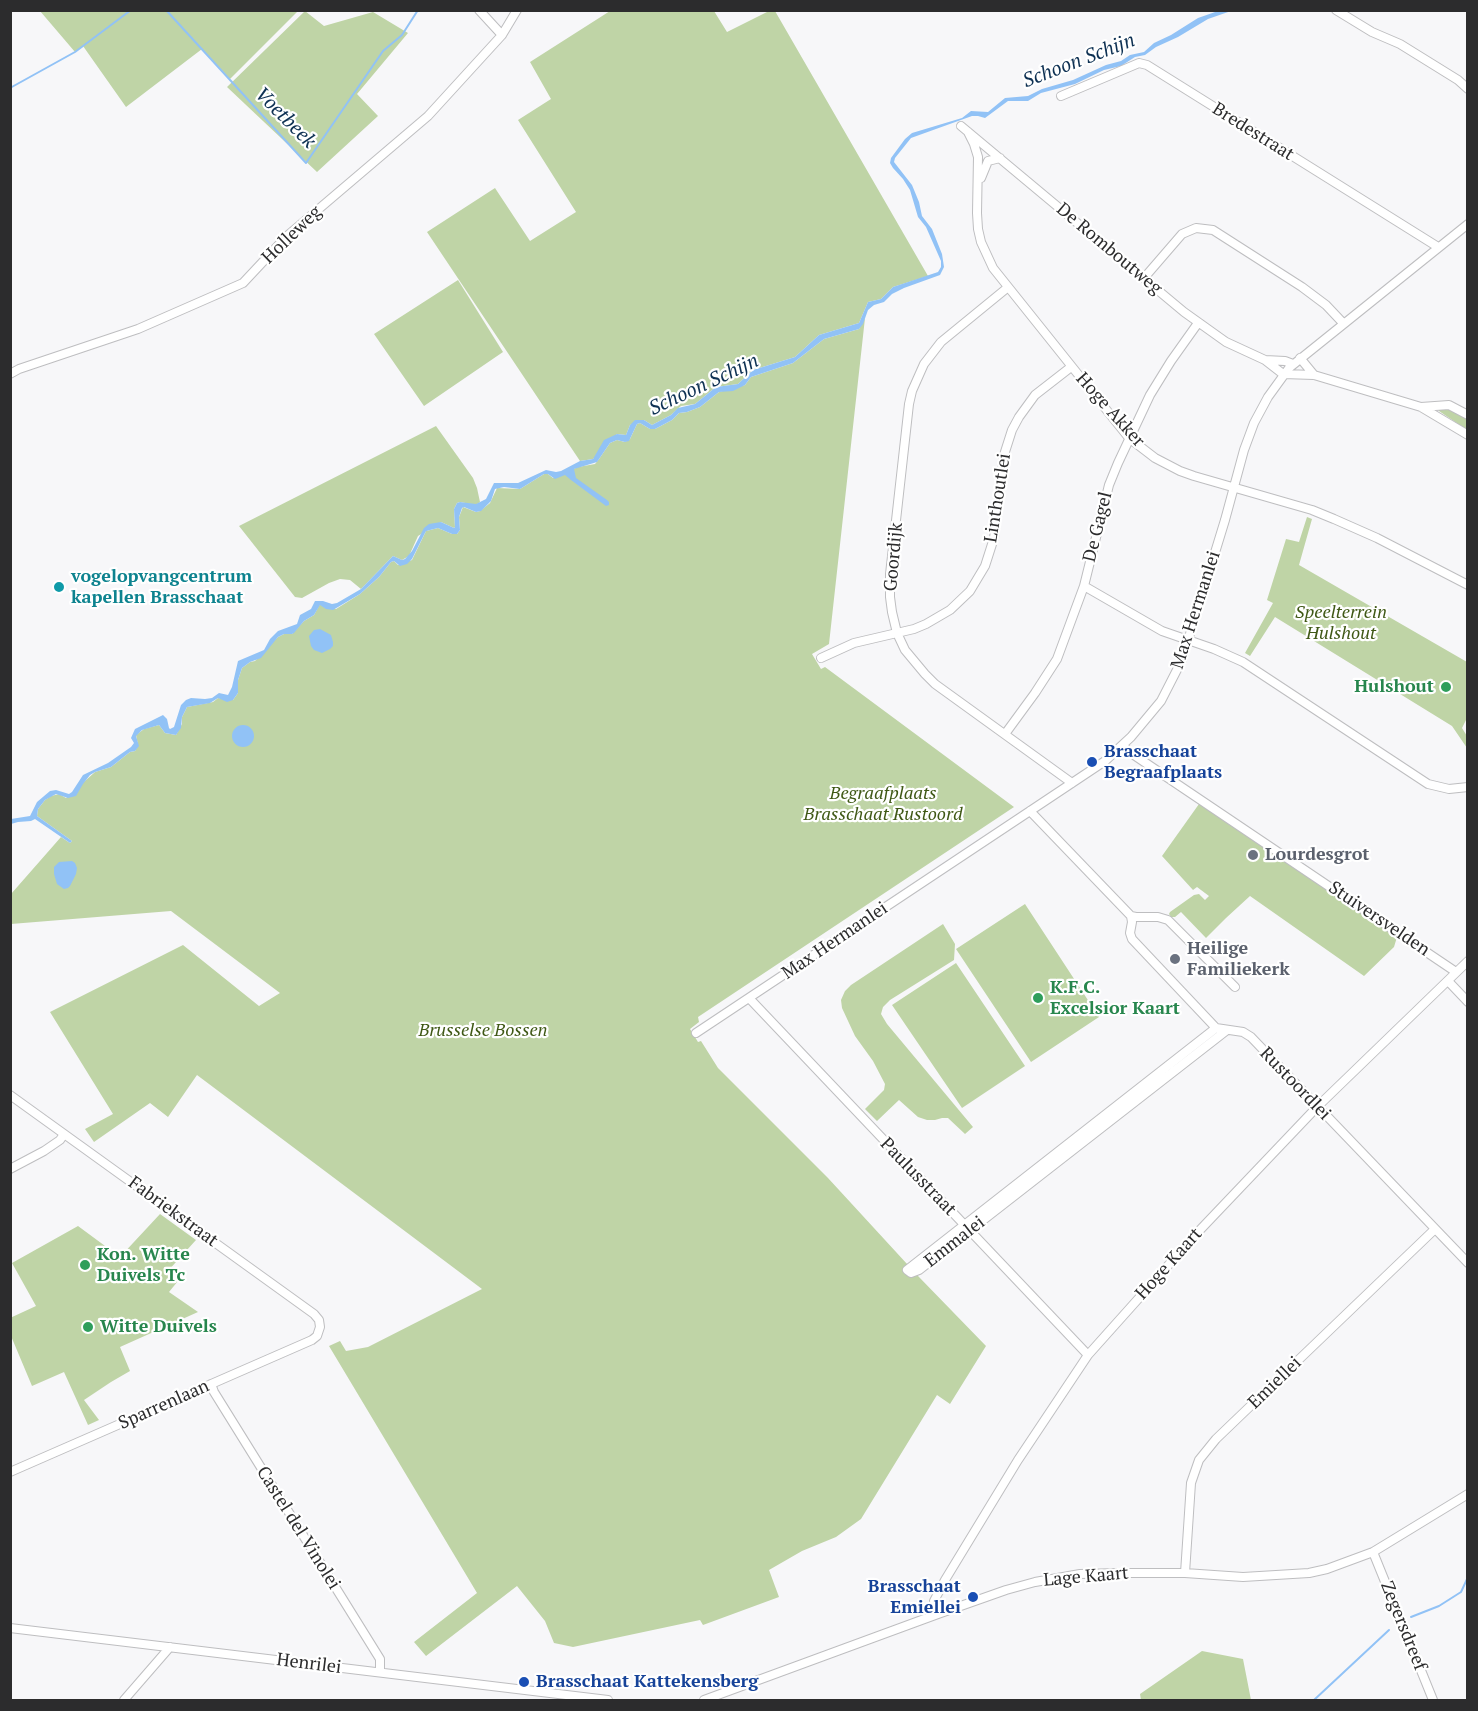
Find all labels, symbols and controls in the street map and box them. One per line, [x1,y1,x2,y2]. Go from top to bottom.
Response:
water label: Schoon Schijn [1019,29,1139,93]
water label: Voetbeek [249,82,321,154]
street label: Bredestraat [1208,98,1298,166]
street label: De Romboutweg [1052,199,1166,299]
street label: Holleweg [258,201,326,269]
water label: Schoon Schijn [645,349,763,421]
street label: Hoge Akker [1071,368,1149,452]
street label: Linthoutlei [980,452,1016,544]
street label: De Gagel [1079,490,1117,564]
street label: Goordijk [880,522,908,592]
street label: Max Hermanlei [1167,548,1225,672]
place label: vogelopvangcentrum kapellen Brasschaat [71,566,252,608]
marker: vogelopvangcentrum kapellen Brasschaat [52,580,66,594]
park label: Speelterrein Hulshout [1295,602,1387,644]
place label: Hulshout [1354,676,1434,698]
marker: Hulshout [1439,680,1453,694]
place label: Brasschaat Begraafplaats [1104,741,1222,783]
marker: Brasschaat Begraafplaats [1085,755,1099,769]
park label: Begraafplaats Brasschaat Rustoord [803,783,963,826]
place label: Lourdesgrot [1265,844,1369,866]
marker: Lourdesgrot [1246,848,1260,862]
street label: Stuiversvelden [1324,877,1434,961]
street label: Max Hermanlei [778,898,892,984]
place label: Heilige Familiekerk [1187,938,1290,980]
marker: Heilige Familiekerk [1168,952,1182,966]
place label: K.F.C. Excelsior Kaart [1050,977,1180,1020]
marker: K.F.C. Excelsior Kaart [1031,991,1045,1005]
park label: Brusselse Bossen [418,1020,548,1042]
street label: Rustoordlei [1255,1043,1335,1125]
street label: Paulusstraat [876,1134,960,1220]
street label: Fabriekstraat [124,1172,222,1252]
street label: Emmalei [921,1212,989,1272]
street label: Hoge Kaart [1131,1224,1207,1304]
place label: Kon. Witte Duivels Tc [97,1244,190,1286]
marker: Kon. Witte Duivels Tc [78,1258,92,1272]
place label: Witte Duivels [100,1316,217,1338]
marker: Witte Duivels [81,1320,95,1334]
street label: Emiellei [1244,1352,1306,1414]
street label: Sparrenlaan [115,1375,213,1435]
street label: Castel del Vinolei [251,1462,345,1594]
street label: Lage Kaart [1043,1563,1129,1591]
place label: Brasschaat Emiellei [868,1576,961,1618]
street label: Zegersdreef [1375,1578,1431,1674]
marker: Brasschaat Emiellei [966,1590,980,1604]
street label: Henrilei [275,1649,343,1679]
place label: Brasschaat Kattekensberg [536,1671,759,1693]
marker: Brasschaat Kattekensberg [517,1675,531,1689]

